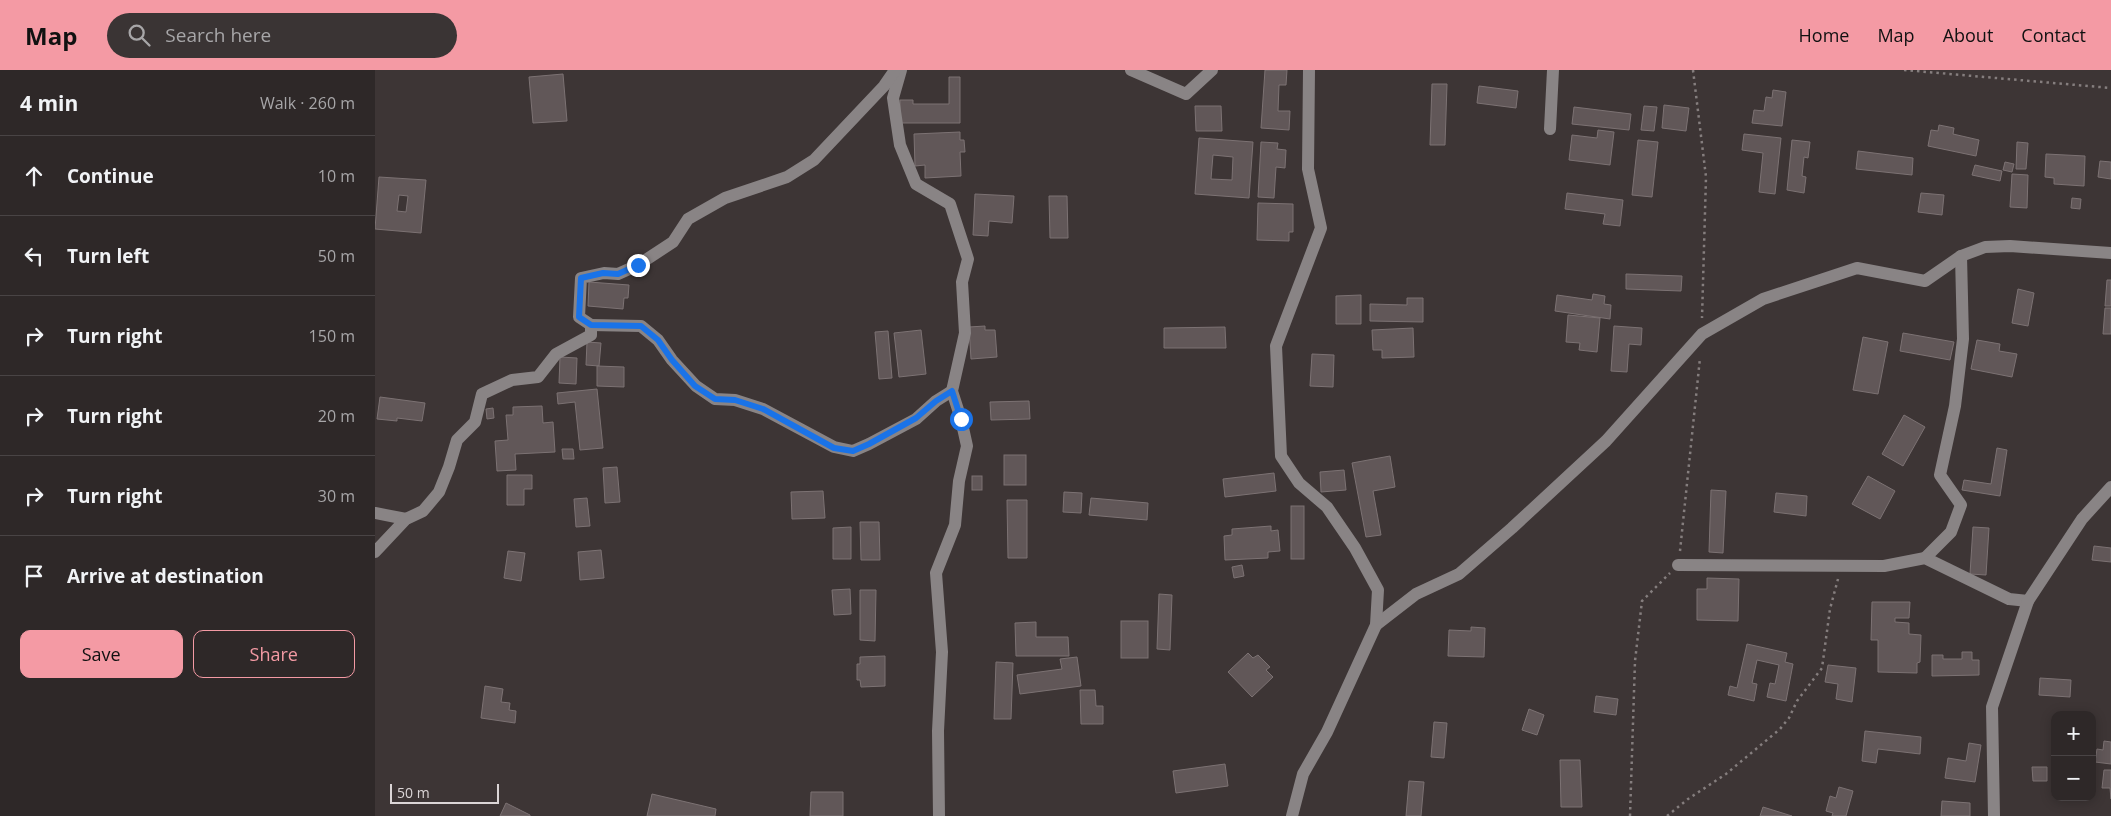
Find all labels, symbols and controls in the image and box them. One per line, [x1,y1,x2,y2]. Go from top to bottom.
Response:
search box [107,13,457,58]
text: Map [25,19,77,52]
icon: search [125,21,153,49]
text: Search here [165,22,271,48]
text: Home [1799,23,1849,47]
text: Map [1877,23,1915,47]
text: About [1943,23,1993,47]
text: Contact [2021,23,2086,47]
text: 4 min [20,89,78,117]
text: Walk · 260 m [260,92,355,114]
icon: ahead [20,162,48,190]
text: Continue [67,163,154,189]
text: 10 m [318,165,355,187]
icon: left [20,242,48,270]
text: Turn left [67,243,149,269]
text: 50 m [318,245,355,267]
route end [627,254,650,277]
icon: right [20,322,48,350]
text: Turn right [67,323,162,349]
text: 150 m [309,325,355,347]
icon: right [20,402,48,430]
text: Turn right [67,403,162,429]
text: 20 m [318,405,355,427]
route start [950,408,973,431]
icon: right [20,482,48,510]
text: Turn right [67,483,162,509]
text: 30 m [318,485,355,507]
icon: arrive [20,562,48,590]
text: Arrive at destination [67,563,264,589]
button: Save [20,630,183,678]
button: Share [193,630,355,678]
map controls [2051,711,2096,801]
button: + [2051,711,2096,756]
button: − [2051,756,2096,801]
scale bar [390,781,499,804]
text: 50 m [397,783,430,802]

